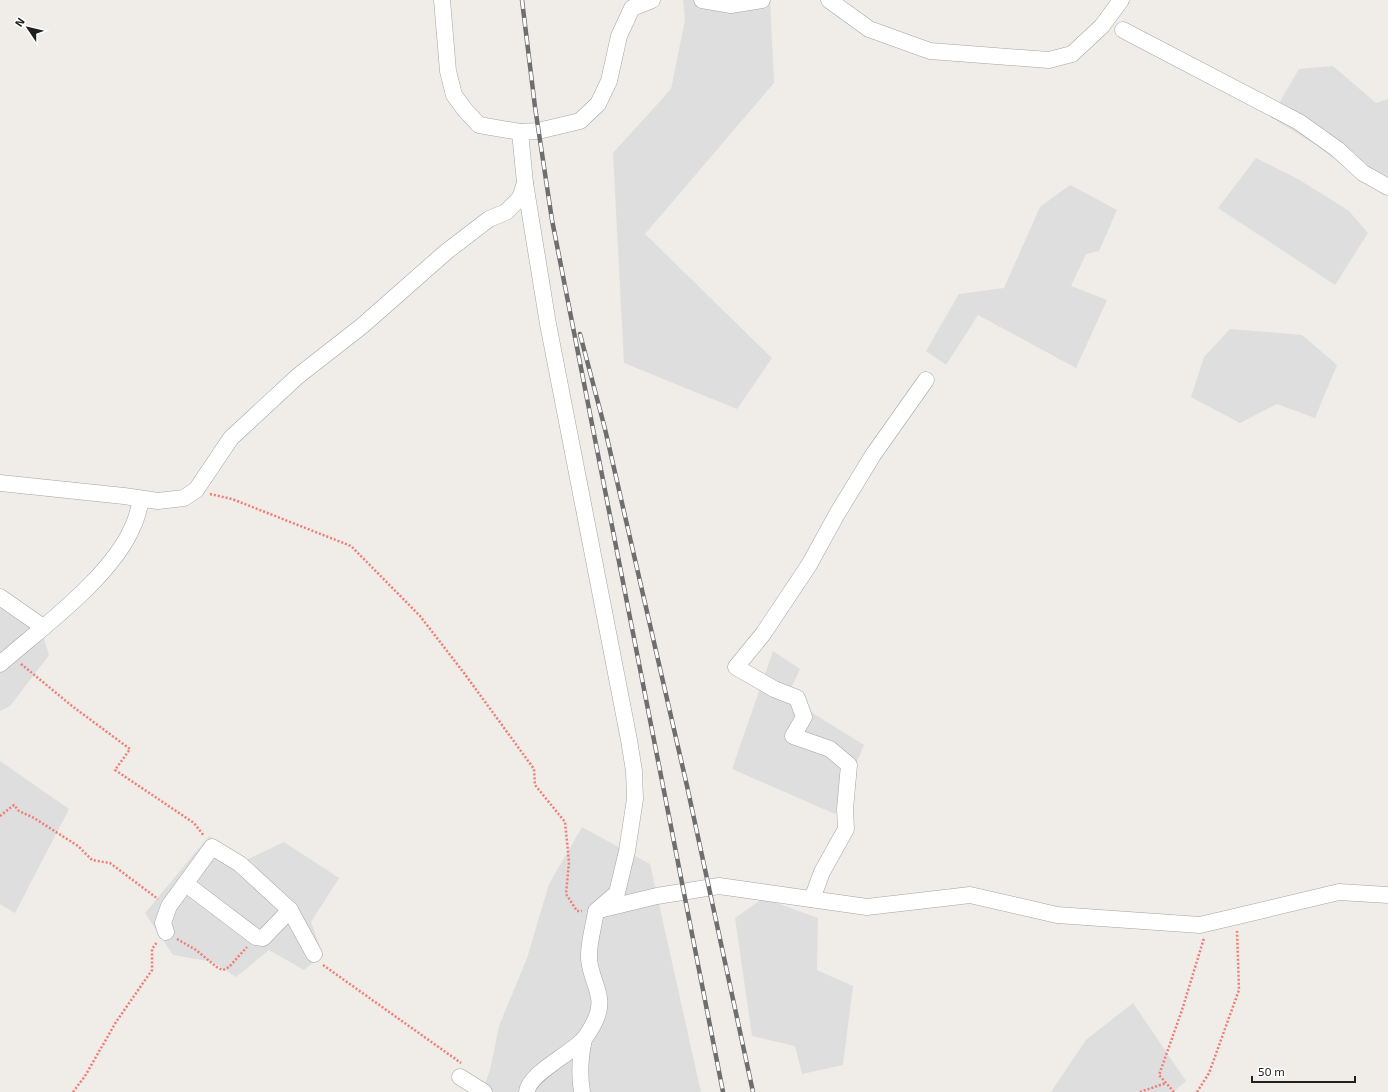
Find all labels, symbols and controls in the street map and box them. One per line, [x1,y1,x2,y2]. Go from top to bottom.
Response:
north arrow [8,8,48,48]
text: N [12,15,27,29]
scale bar [1252,1058,1355,1084]
text: 50 m [1258,1064,1285,1078]

